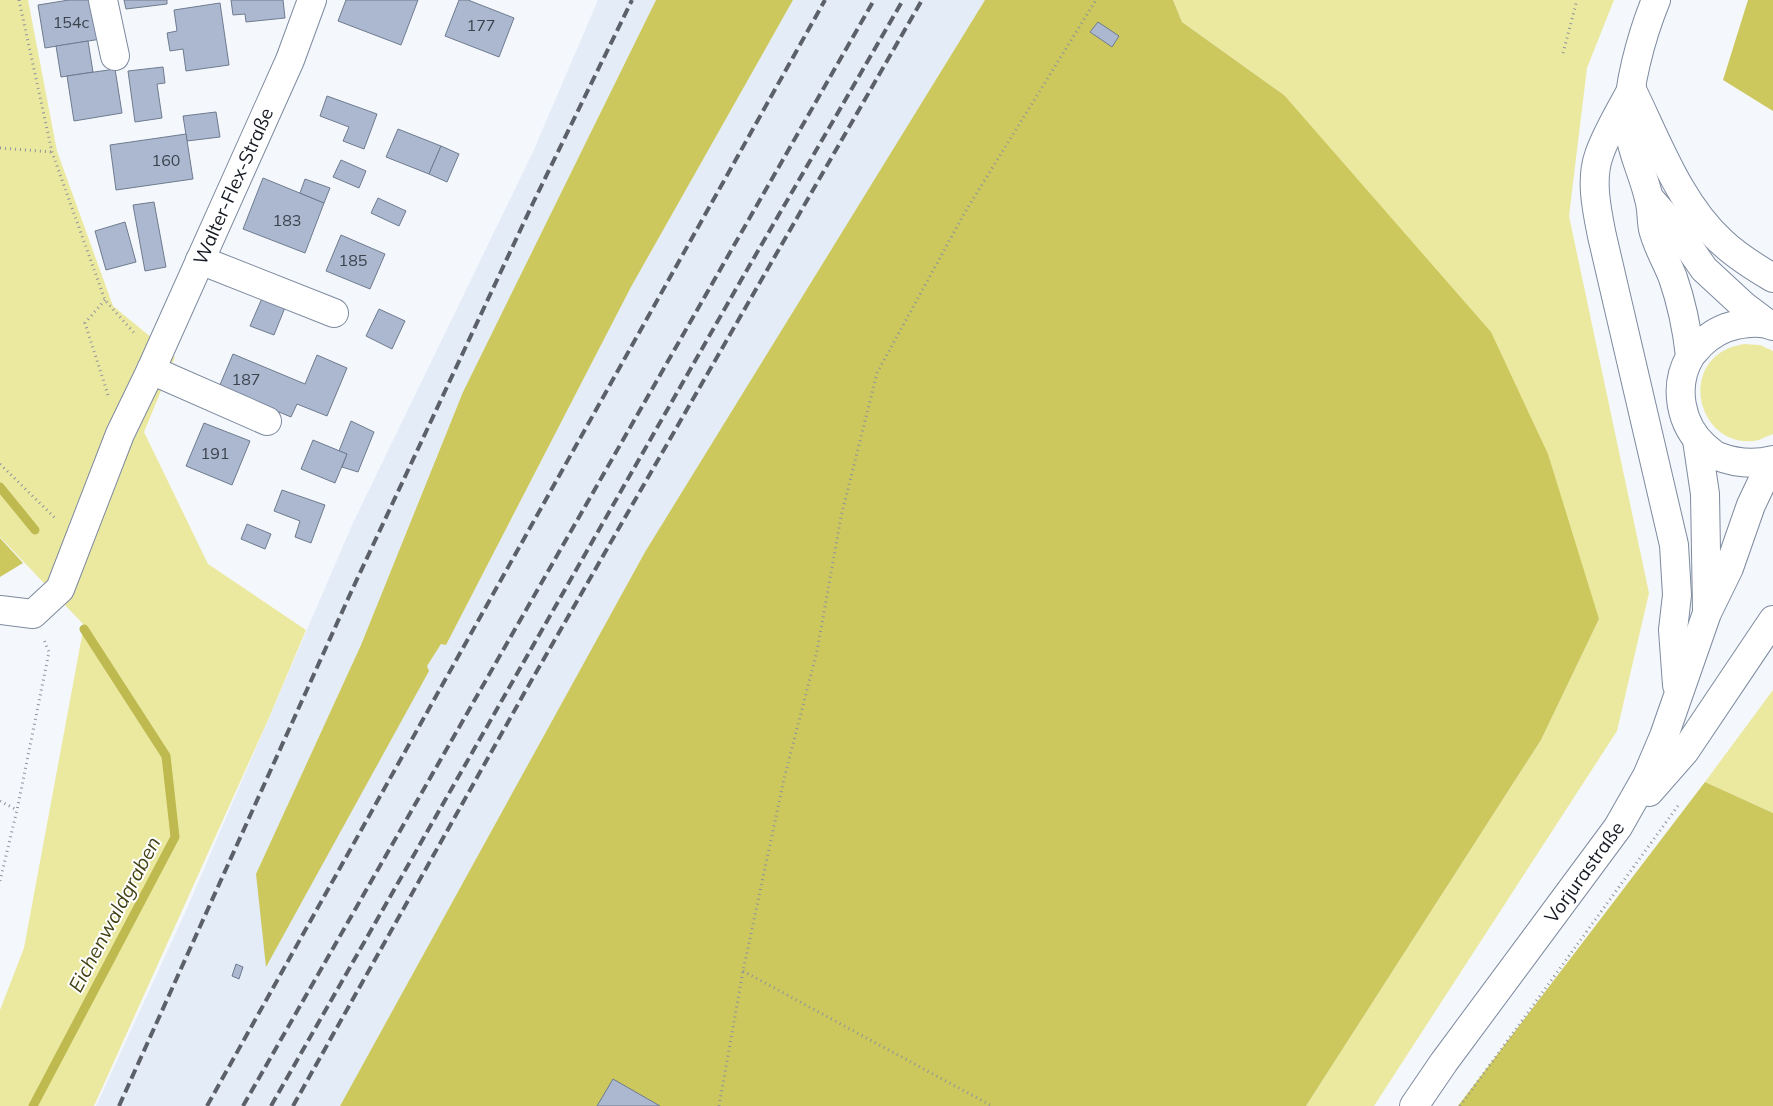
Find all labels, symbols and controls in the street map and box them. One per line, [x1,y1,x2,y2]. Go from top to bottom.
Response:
house number: 154c [53,12,89,32]
house number: 177 [467,15,495,35]
street label: Walter-Flex-Straße [188,104,278,268]
house number: 160 [152,150,180,170]
house number: 183 [273,210,301,230]
house number: 185 [339,250,367,270]
house number: 187 [232,369,260,389]
house number: 191 [201,443,229,463]
street label: Vorjurastraße [1539,816,1629,928]
water label: Eichenwaldgraben [62,832,166,996]

